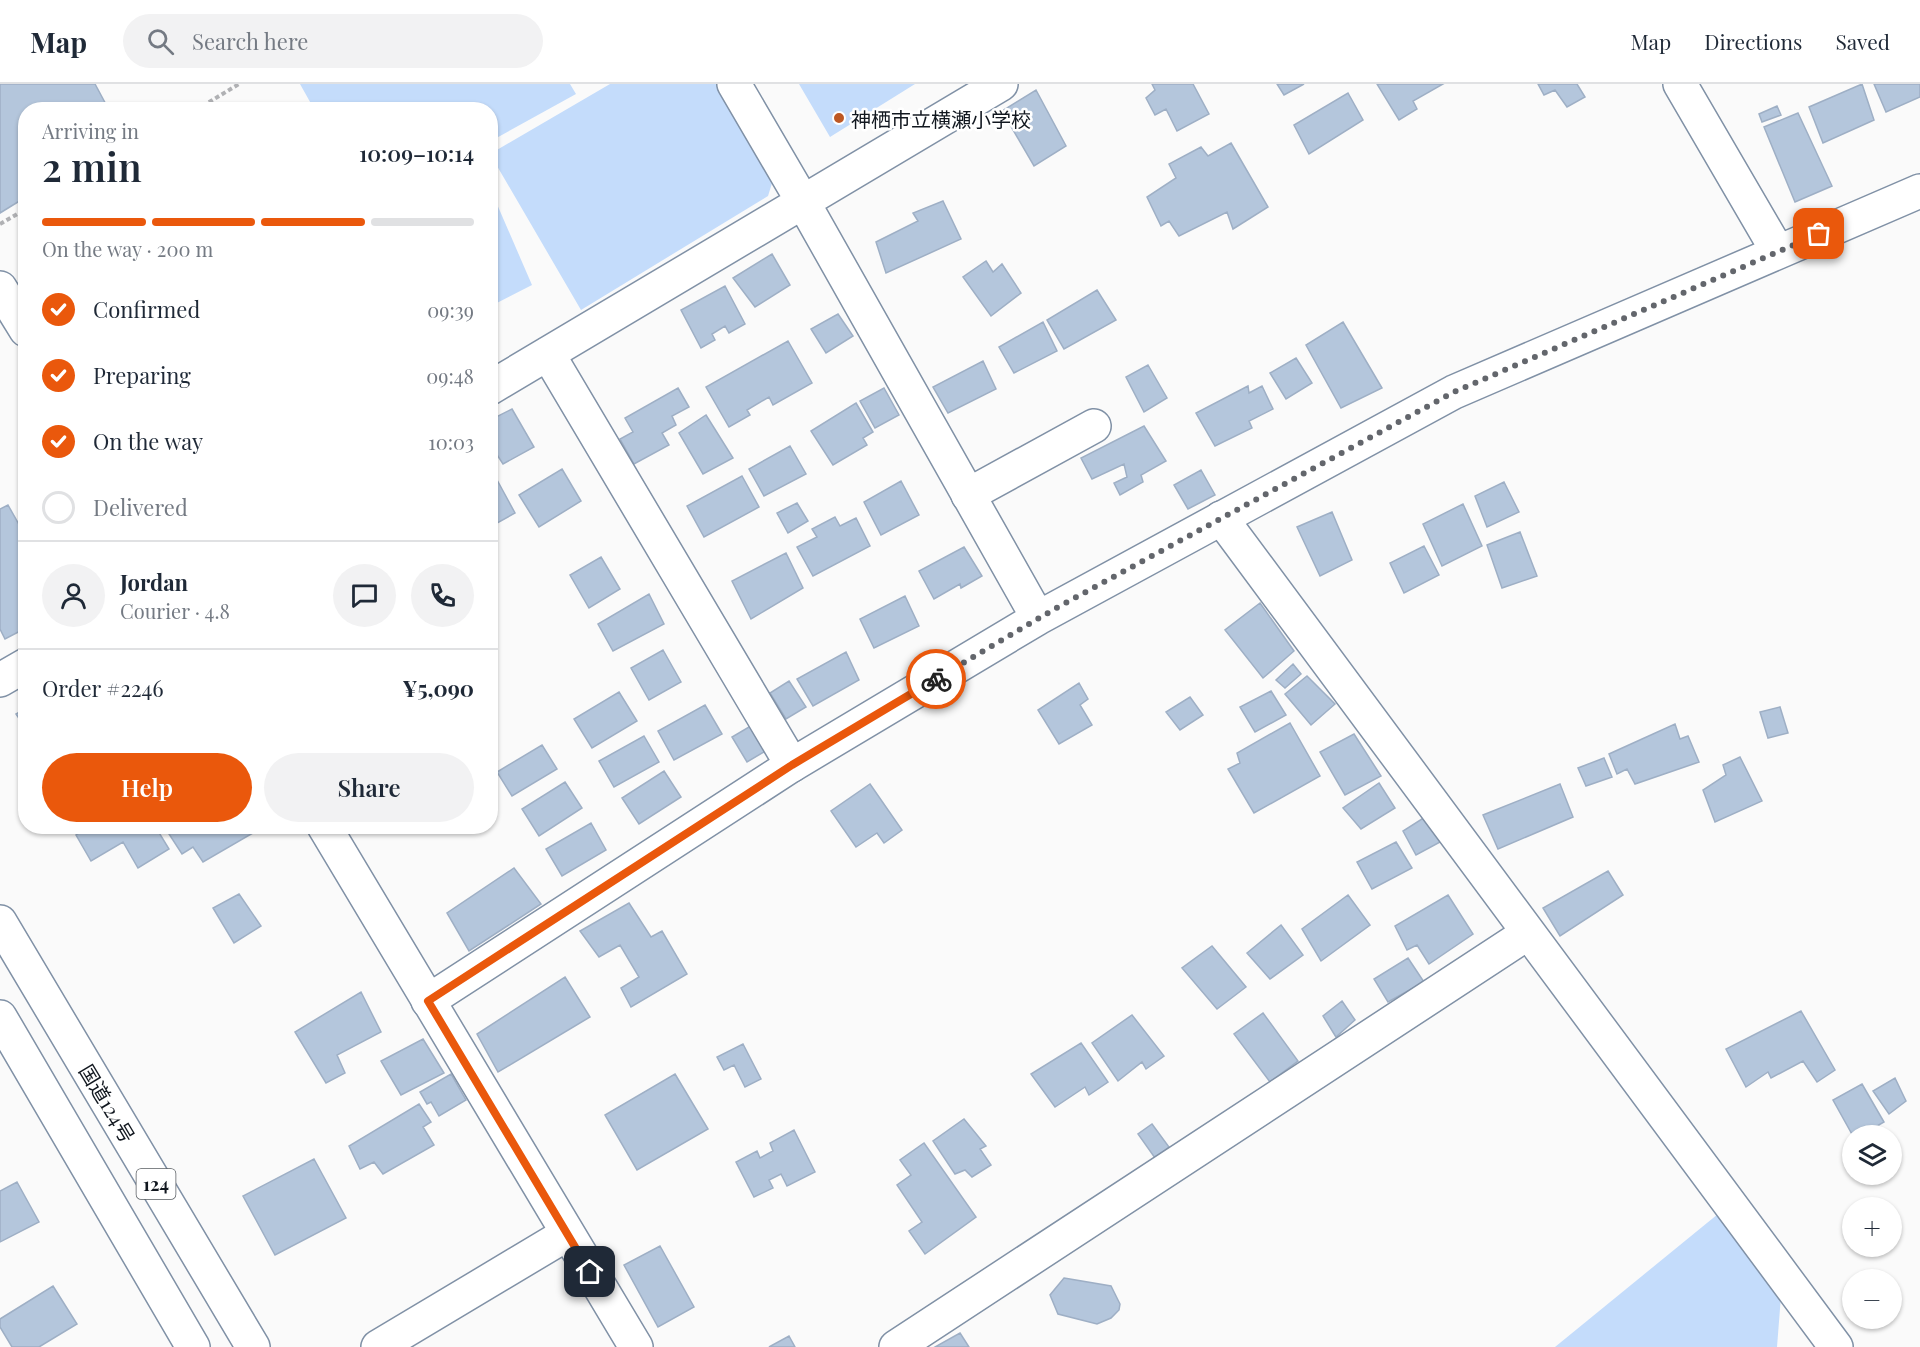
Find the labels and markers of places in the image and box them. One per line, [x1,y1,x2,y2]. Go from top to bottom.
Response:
place label: 神栖市立横瀬小学校 [851,105,1031,132]
marker: 神栖市立横瀬小学校 [832,111,846,125]
pin [1793,208,1844,259]
pin [564,1246,615,1297]

